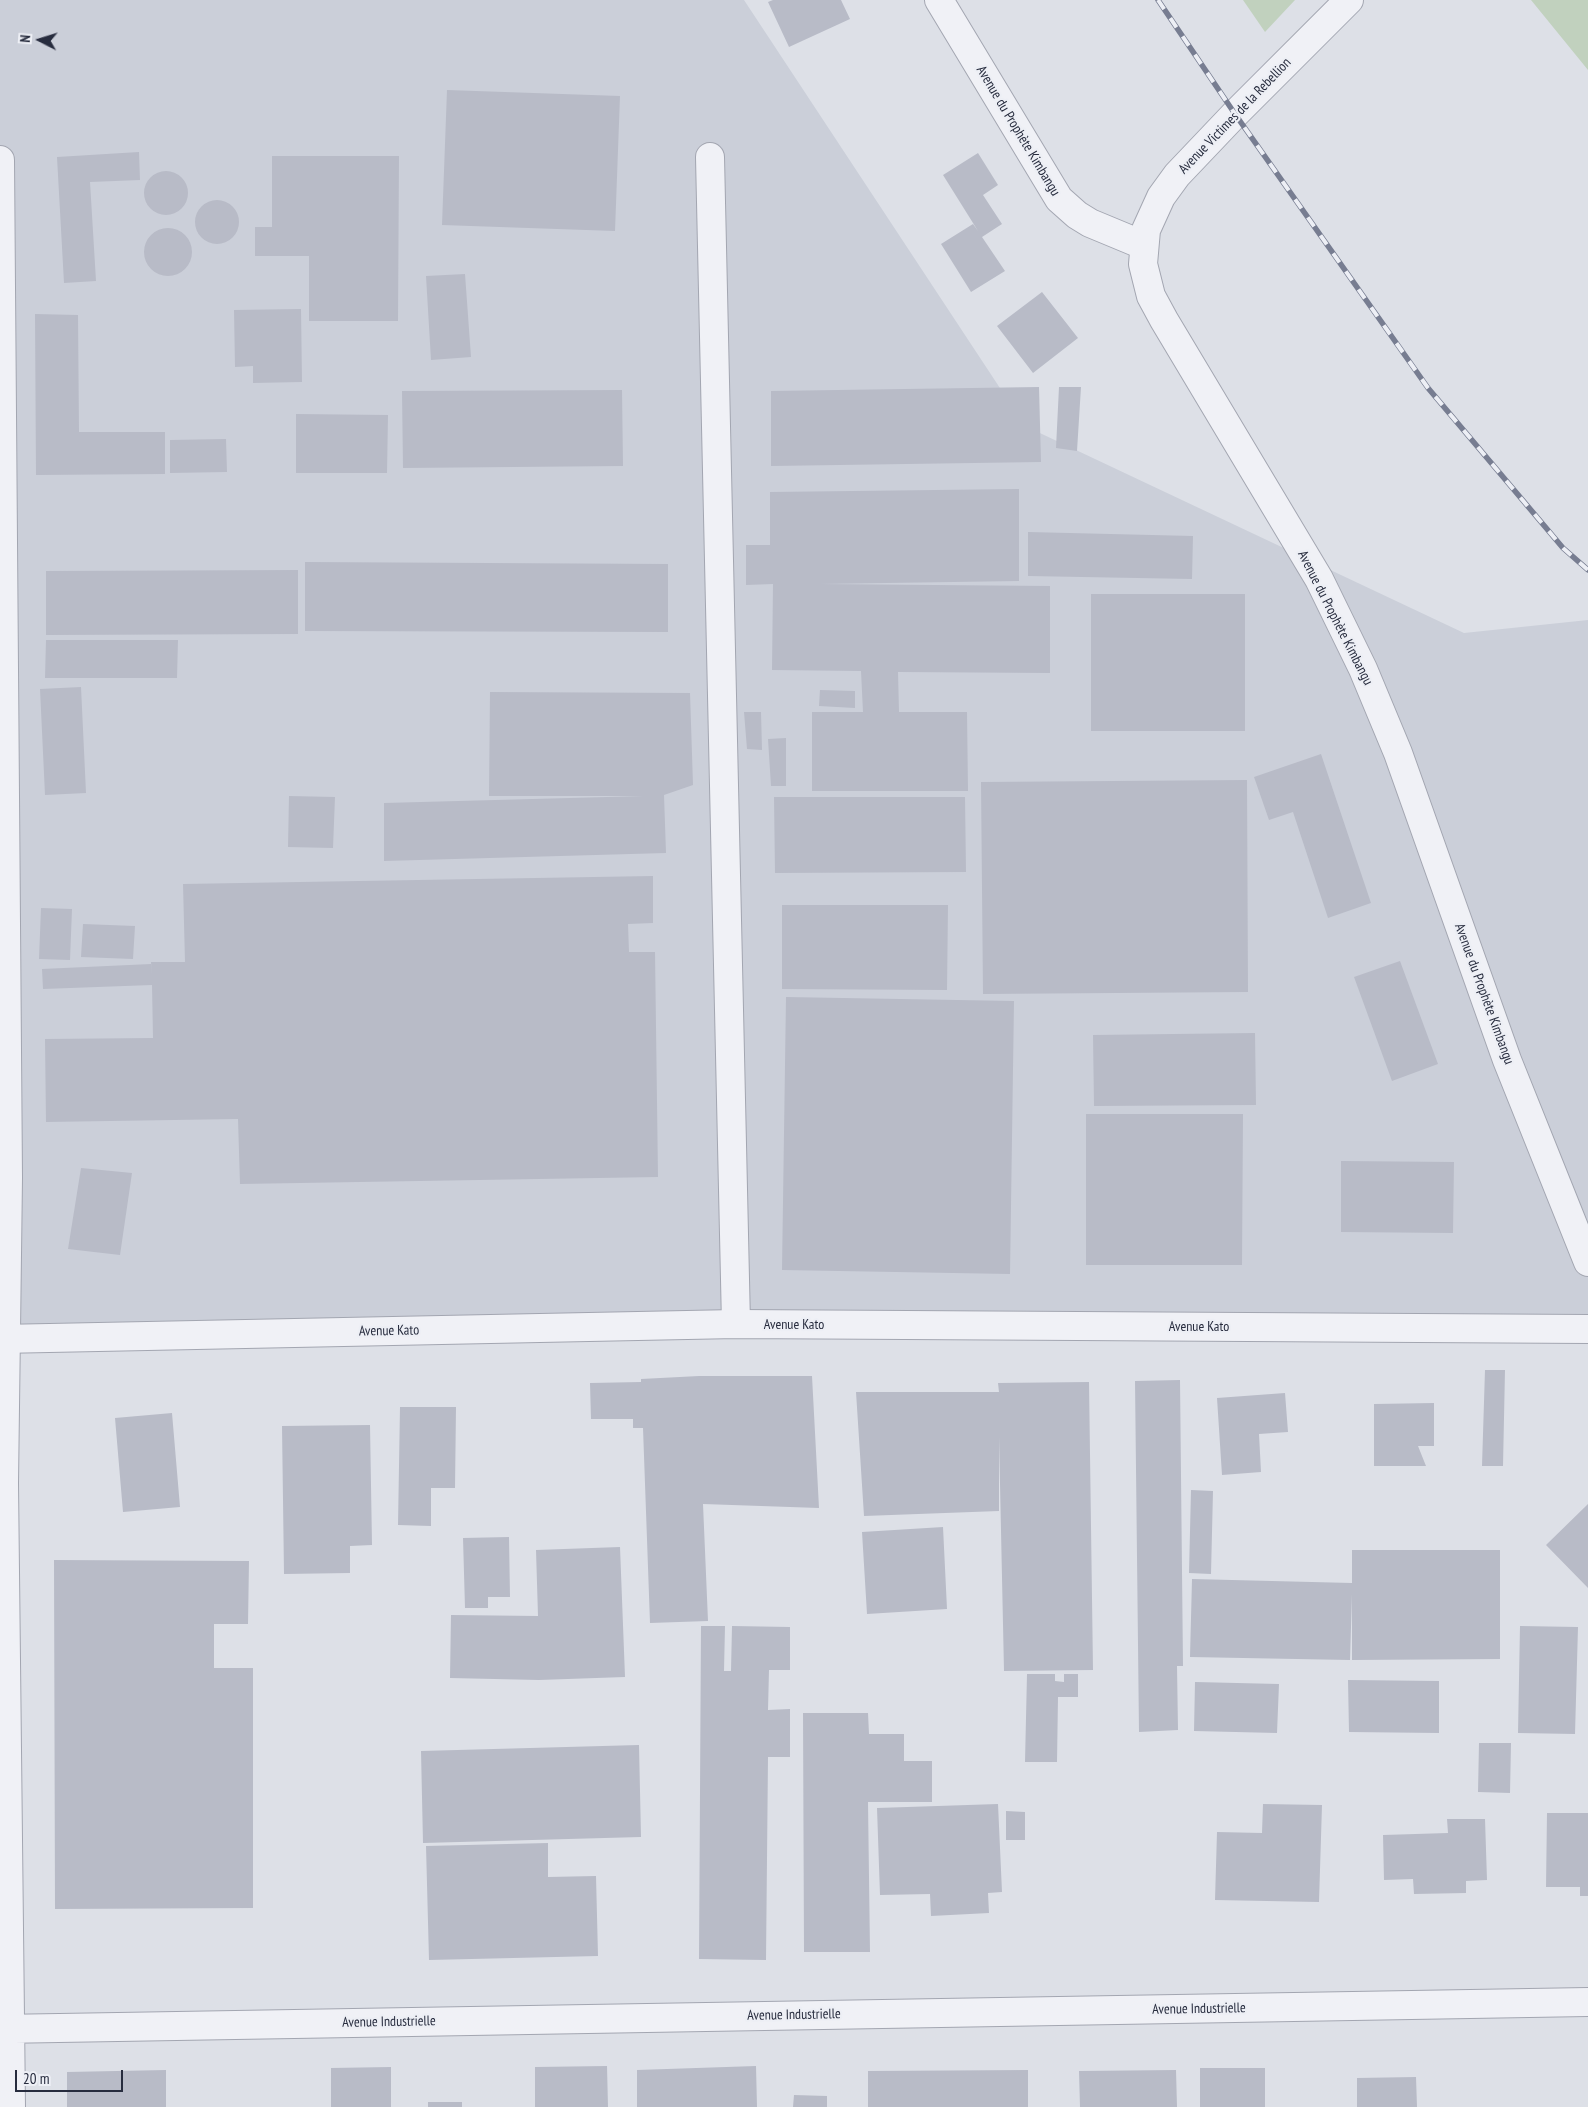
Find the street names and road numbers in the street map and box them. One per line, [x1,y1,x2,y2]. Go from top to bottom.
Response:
street label: Avenue Victimes de la Rebellion [1175,55,1295,177]
street label: Avenue du Prophète Kimbangu [972,63,1064,199]
street label: Avenue du Prophète Kimbangu [1294,548,1376,688]
street label: Avenue du Prophète Kimbangu [1451,921,1517,1067]
street label: Avenue Kato [764,1317,824,1333]
street label: Avenue Kato [1169,1319,1229,1335]
street label: Avenue Kato [359,1322,419,1340]
street label: Avenue Industrielle [1152,2000,1246,2018]
street label: Avenue Industrielle [747,2006,841,2024]
street label: Avenue Industrielle [342,2013,436,2031]

